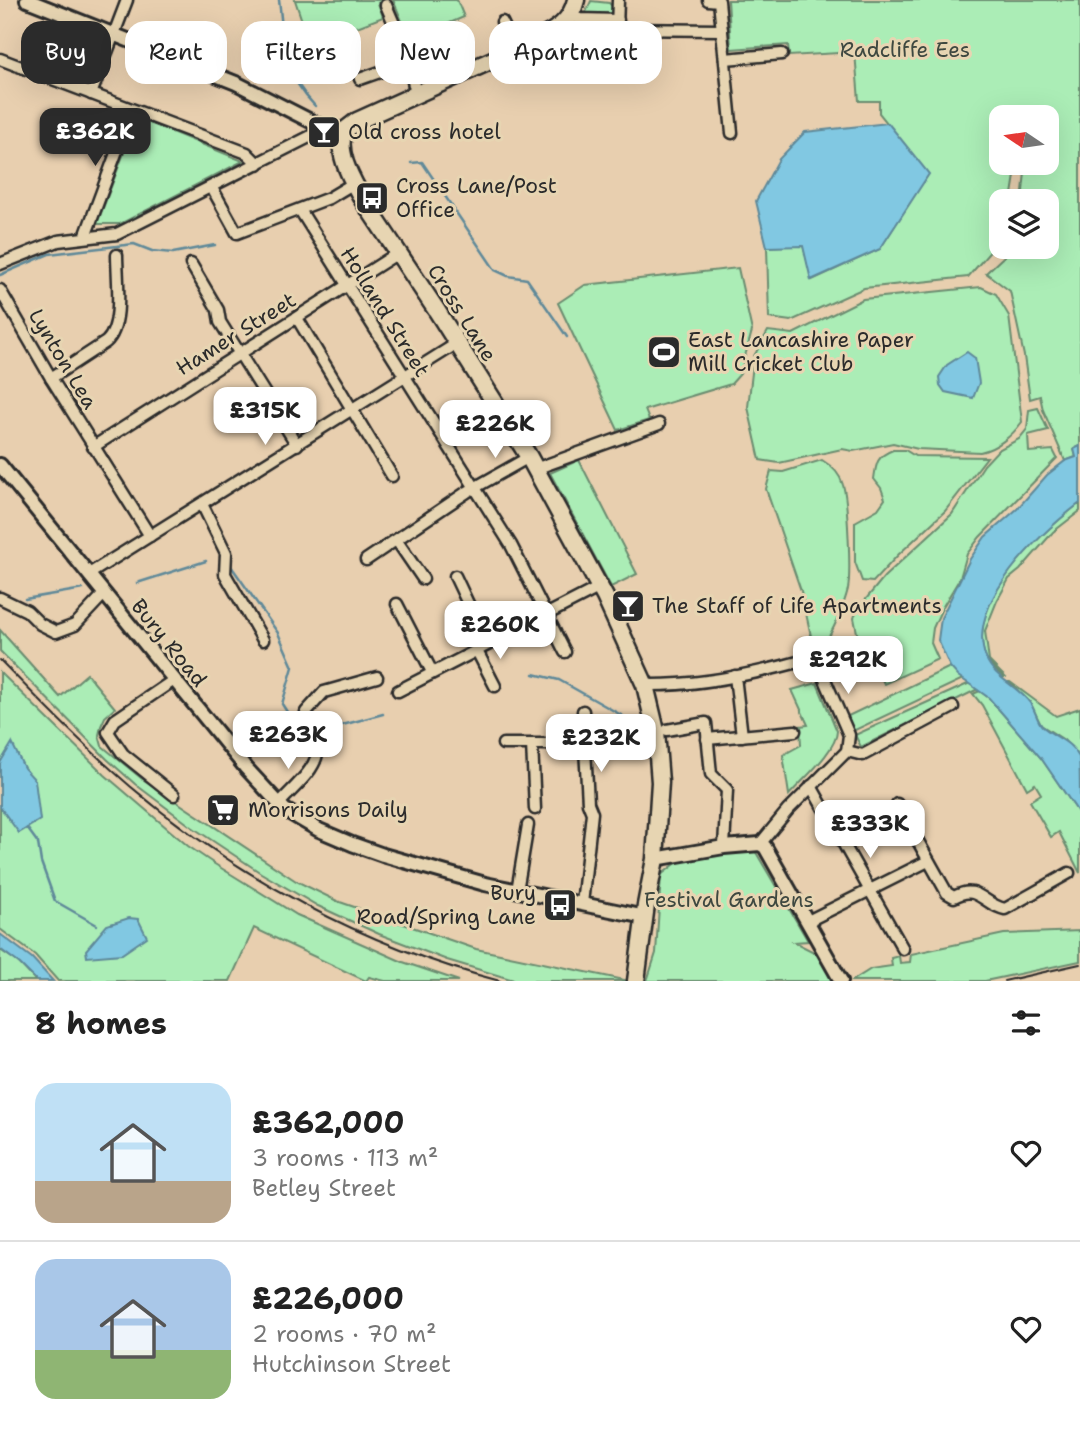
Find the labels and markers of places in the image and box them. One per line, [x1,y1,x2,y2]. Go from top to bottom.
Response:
pin: £362K [46,108,144,168]
bar icon: Old cross hotel [305,113,343,151]
place label: Old cross hotel [348,118,501,146]
place label: Cross Lane/Post Office [396,172,557,224]
bus stop icon: Cross Lane/Post Office [353,179,391,217]
place label: East Lancashire Paper Mill Cricket Club [688,326,914,378]
sports icon: East Lancashire Paper Mill Cricket Club [645,333,683,371]
pin: £315K [216,388,314,447]
pin: £226K [446,400,544,460]
bar icon: The Staff of Life Apartments [609,587,647,625]
place label: The Staff of Life Apartments [652,592,942,620]
pin: £260K [451,602,549,661]
pin: £292K [799,636,897,696]
pin: £263K [239,712,337,771]
pin: £232K [552,714,650,774]
supermarket icon: Morrisons Daily [204,791,242,829]
place label: Morrisons Daily [248,796,408,824]
pin: £333K [821,800,919,860]
place label: Bury Road/Spring Lane [356,879,536,931]
bus stop icon: Bury Road/Spring Lane [541,886,579,924]

